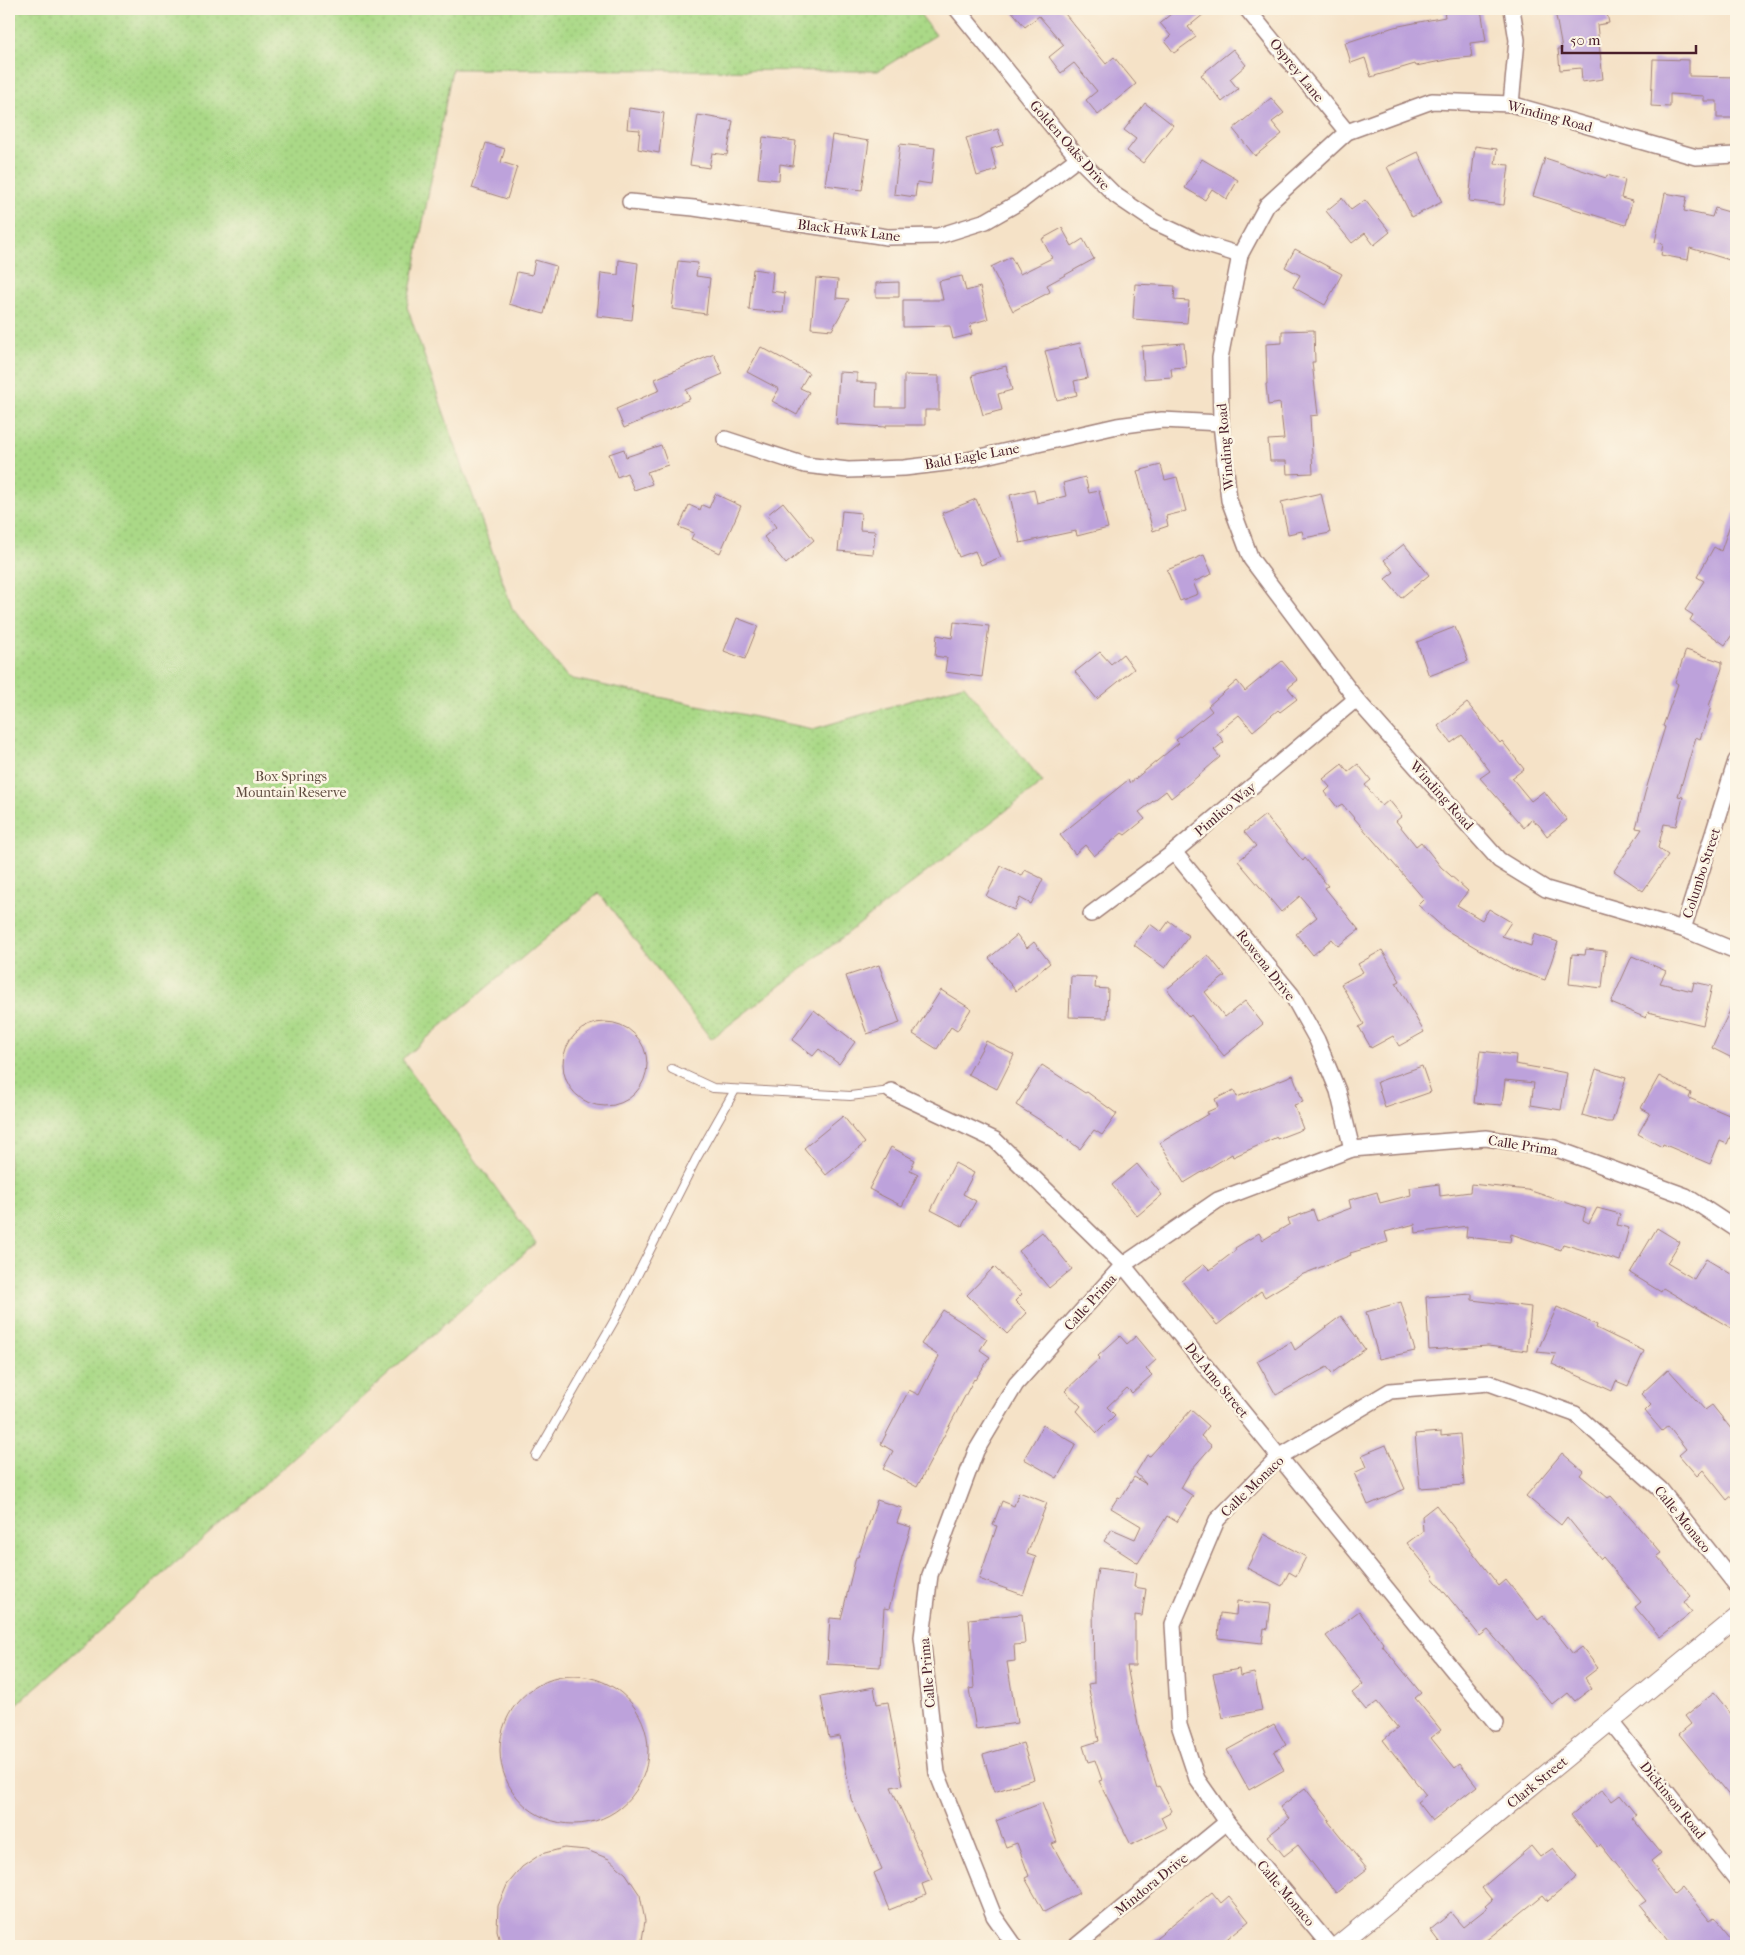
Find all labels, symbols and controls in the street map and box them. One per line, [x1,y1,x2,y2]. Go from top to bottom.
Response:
scale bar [1562,22,1696,54]
text: 50 m [1570,31,1601,49]
street label: Osprey Lane [1266,35,1327,106]
street label: Golden Oaks Drive [1026,97,1113,194]
street label: Winding Road [1504,97,1595,136]
street label: Black Hawk Lane [797,216,901,245]
street label: Winding Road [1213,402,1238,492]
street label: Bald Eagle Lane [923,440,1021,473]
street label: Winding Road [1405,756,1477,834]
park label: Box Springs Mountain Reserve [236,768,347,801]
street label: Pimlico Way [1191,778,1260,840]
street label: Columbo Street [1679,826,1724,921]
street label: Rowena Drive [1233,926,1299,1004]
street label: Calle Prima [1487,1132,1559,1159]
street label: Calle Prima [1061,1270,1120,1334]
street label: Del Amo Street [1181,1339,1252,1421]
street label: Calle Monaco [1217,1452,1287,1521]
street label: Calle Monaco [1651,1482,1715,1556]
street label: Calle Prima [916,1637,939,1709]
street label: Clark Street [1504,1753,1571,1812]
street label: Dickinson Road [1636,1758,1709,1843]
street label: Mindora Drive [1111,1850,1191,1919]
street label: Calle Monaco [1253,1857,1318,1930]

